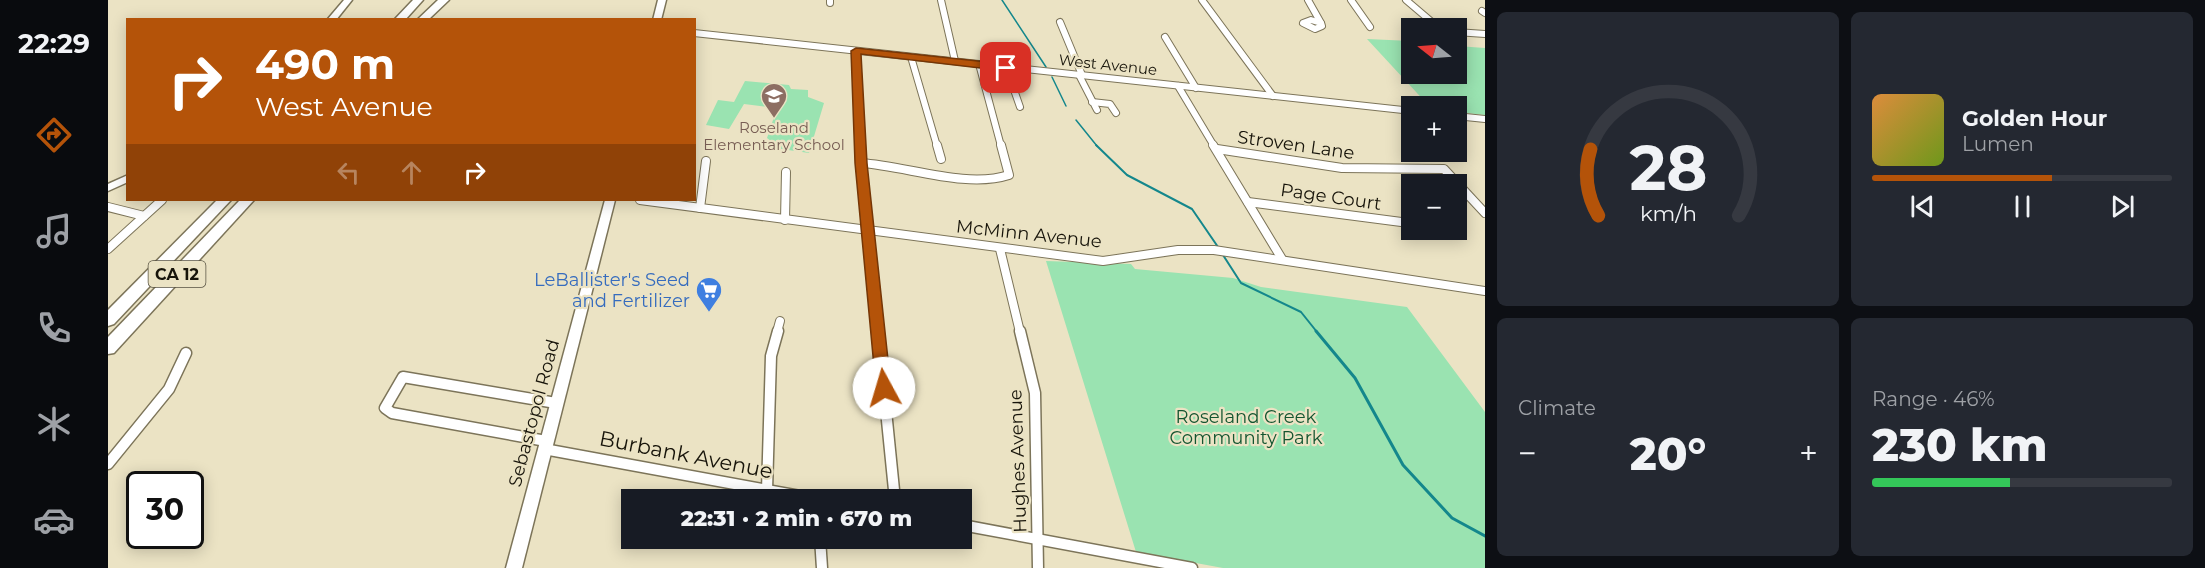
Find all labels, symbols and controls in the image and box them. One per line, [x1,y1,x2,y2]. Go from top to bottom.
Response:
north arrow [1401,18,1467,84]
map controls [1401,18,1467,240]
text: 22:29 [18,27,90,60]
text: 490 m [255,38,395,90]
icon: right [156,42,234,120]
pin [980,42,1031,93]
street label: West Avenue [1058,50,1158,79]
icon: arrive [989,51,1022,84]
school or university icon: Roseland Elementary School [759,81,789,119]
text: West Avenue [255,90,433,123]
button: + [1401,96,1467,162]
text: Golden Hour [1962,105,2107,132]
icon: directions [33,114,75,156]
place label: Roseland Elementary School [703,118,845,154]
street label: Stroven Lane [1236,126,1356,164]
text: 28 [1629,130,1707,206]
text: Lumen [1962,132,2034,156]
icon: left [332,156,365,189]
icon: ahead [395,156,428,189]
icon: right [458,156,491,189]
button: − [1401,174,1467,240]
street label: Page Court [1279,179,1383,215]
icon: previous [1906,190,1939,223]
icon: pause [2006,190,2039,223]
icon: next [2106,190,2139,223]
text: km/h [1639,200,1697,226]
icon: music [33,210,75,252]
street label: McMinn Avenue [955,215,1103,253]
road number: CA 12 [148,261,206,287]
place label: LeBallister's Seed and Fertilizer [534,269,690,312]
supermarket icon: LeBallister's Seed and Fertilizer [694,275,724,313]
icon: phone [33,307,75,349]
street label: Sebastopol Road [504,337,564,489]
position arrow [852,356,916,420]
text: Range · 46% [1872,387,1995,411]
street label: Hughes Avenue [1004,389,1031,533]
text: Climate [1518,396,1596,420]
icon: climate [33,403,75,445]
park label: Roseland Creek Community Park [1169,406,1323,449]
text: 230 km [1872,417,2047,472]
street label: Burbank Avenue [597,425,775,484]
text: 20° [1630,426,1706,481]
text: − [1518,433,1537,473]
text: + [1799,433,1818,473]
speed limit sign: 30 [126,471,204,549]
icon: car [33,499,75,541]
text: 22:31 · 2 min · 670 m [681,505,912,532]

